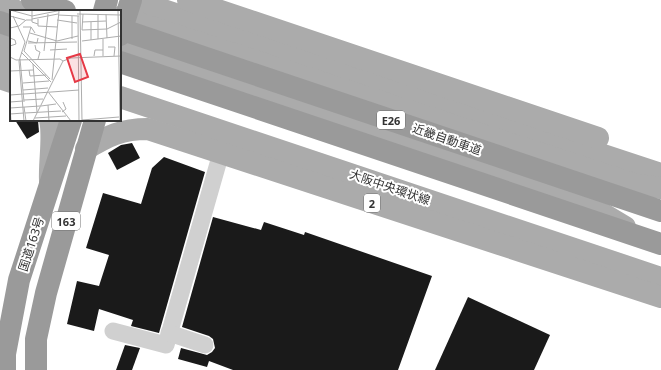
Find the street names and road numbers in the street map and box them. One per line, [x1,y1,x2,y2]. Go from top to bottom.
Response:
road number: E26 [377,111,405,129]
street label: 近畿自動車道 [410,119,484,159]
street label: 大阪中央環状線 [348,165,432,209]
road number: 2 [364,194,380,212]
road number: 163 [52,212,80,230]
street label: 国道163号 [14,214,48,274]

